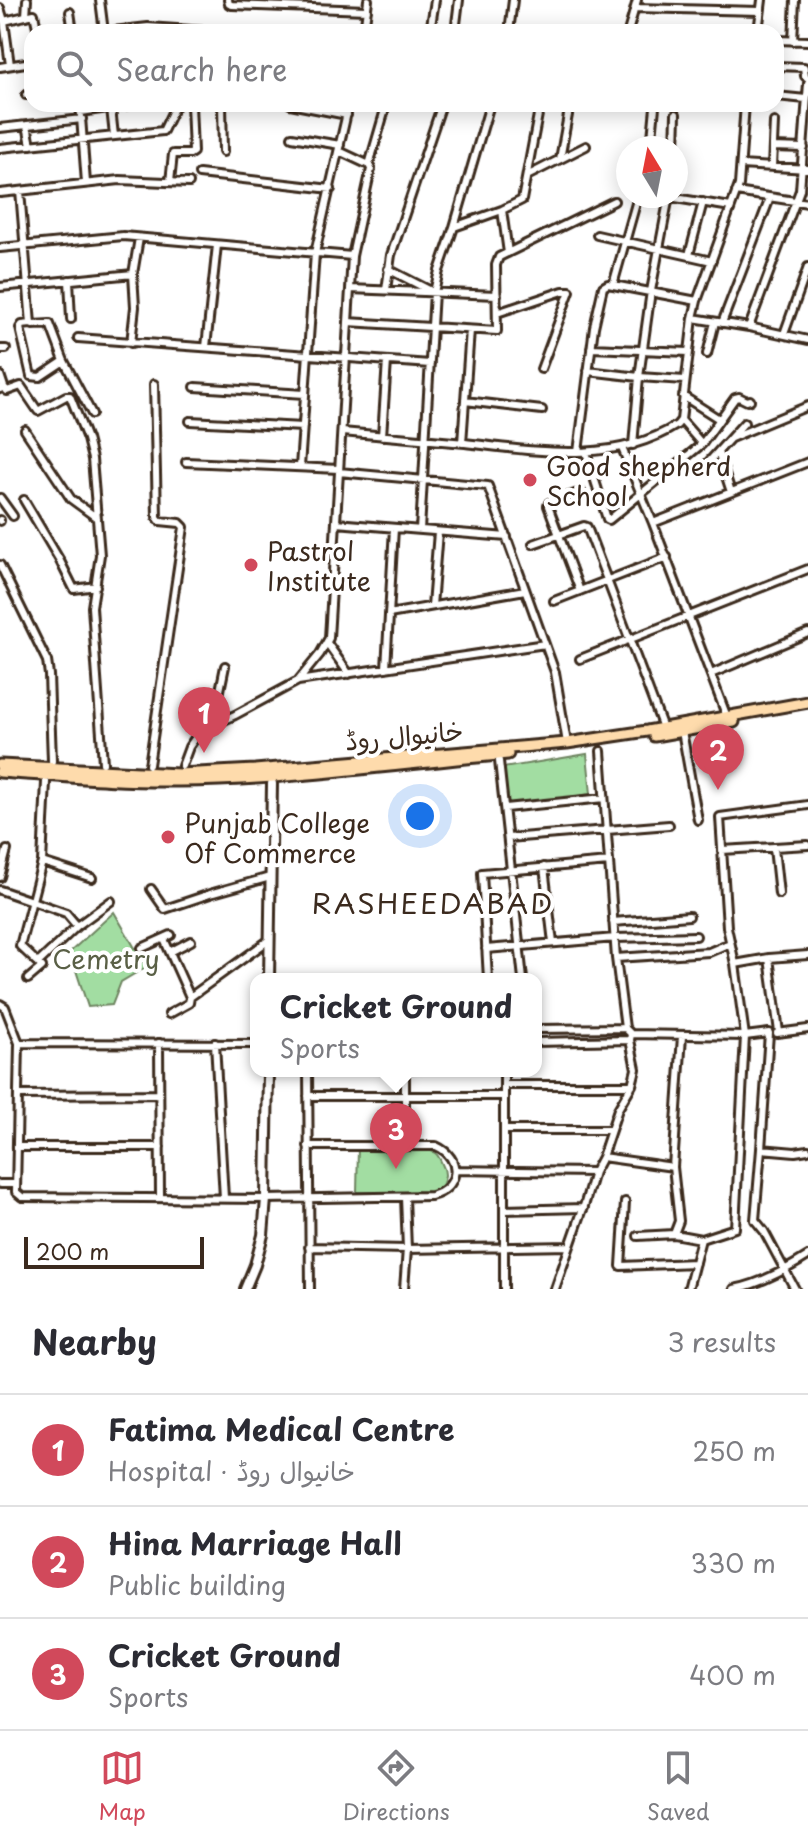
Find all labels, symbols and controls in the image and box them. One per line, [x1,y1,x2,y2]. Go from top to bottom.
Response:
search box [24,24,784,112]
icon: search [52,46,96,90]
text: Search here [116,46,288,91]
north arrow [616,136,688,208]
place label: Good shepherd School [546,446,731,515]
marker: Good shepherd School [521,471,539,489]
place label: Pastrol Institute [267,531,371,600]
marker: Pastrol Institute [242,556,260,574]
pin: 1 [178,687,230,753]
street label: خانیوال روڈ [343,710,465,760]
pin: 2 [692,724,744,790]
your location [400,796,440,836]
place label: Punjab College Of Commerce [184,803,370,872]
marker: Punjab College Of Commerce [159,828,177,846]
district label: RASHEEDABAD [312,881,554,924]
park label: Cemetry [52,939,160,978]
popup [250,973,542,1077]
text: Cricket Ground [280,983,512,1028]
text: Sports [280,1028,360,1067]
pin: 3 [370,1103,422,1169]
scale bar [24,1233,204,1269]
text: 200 m [36,1234,109,1267]
text: Nearby [32,1315,157,1367]
text: 3 results [668,1322,776,1361]
text: Fatima Medical Centre [108,1406,455,1451]
text: 1 [52,1431,64,1470]
text: 250 m [692,1431,776,1470]
text: Hospital · خانیوال روڈ [108,1451,355,1490]
text: Hina Marriage Hall [108,1520,402,1565]
text: 2 [49,1543,67,1582]
text: 330 m [691,1543,776,1582]
text: Public building [108,1565,286,1604]
text: Cricket Ground [108,1632,341,1677]
text: 3 [49,1655,67,1694]
text: 400 m [689,1655,776,1694]
text: Sports [108,1677,188,1716]
tab: Map [99,1746,146,1827]
tab: Directions [343,1746,450,1827]
tab: Saved [647,1746,709,1827]

